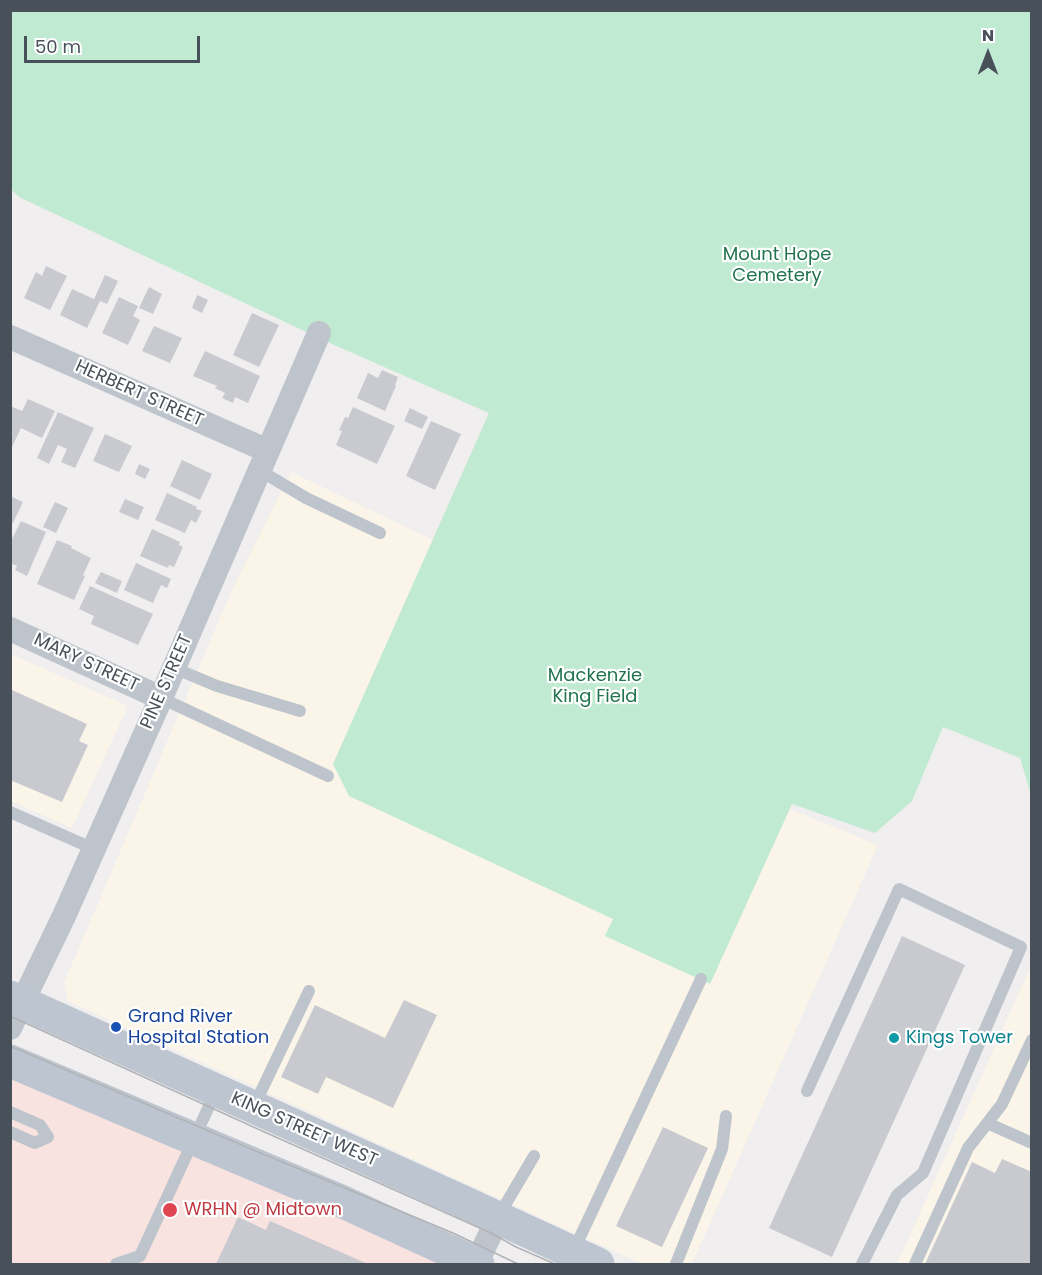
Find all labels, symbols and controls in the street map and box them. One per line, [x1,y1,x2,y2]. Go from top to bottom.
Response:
scale bar [27,24,202,62]
north arrow [958,24,1018,84]
text: N [982,24,994,47]
text: 50 m [35,34,81,59]
park label: Mount Hope Cemetery [723,244,831,286]
street label: HERBERT STREET [72,356,206,432]
street label: MARY STREET [30,629,142,697]
street label: PINE STREET [137,631,197,733]
park label: Mackenzie King Field [548,665,642,708]
place label: Grand River Hospital Station [128,1006,269,1048]
marker: Grand River Hospital Station [109,1020,123,1034]
place label: Kings Tower [906,1027,1013,1049]
marker: Kings Tower [887,1031,901,1045]
street label: KING STREET WEST [227,1088,381,1172]
place label: WRHN @ Midtown [184,1199,342,1221]
marker: WRHN @ Midtown [161,1201,179,1219]

